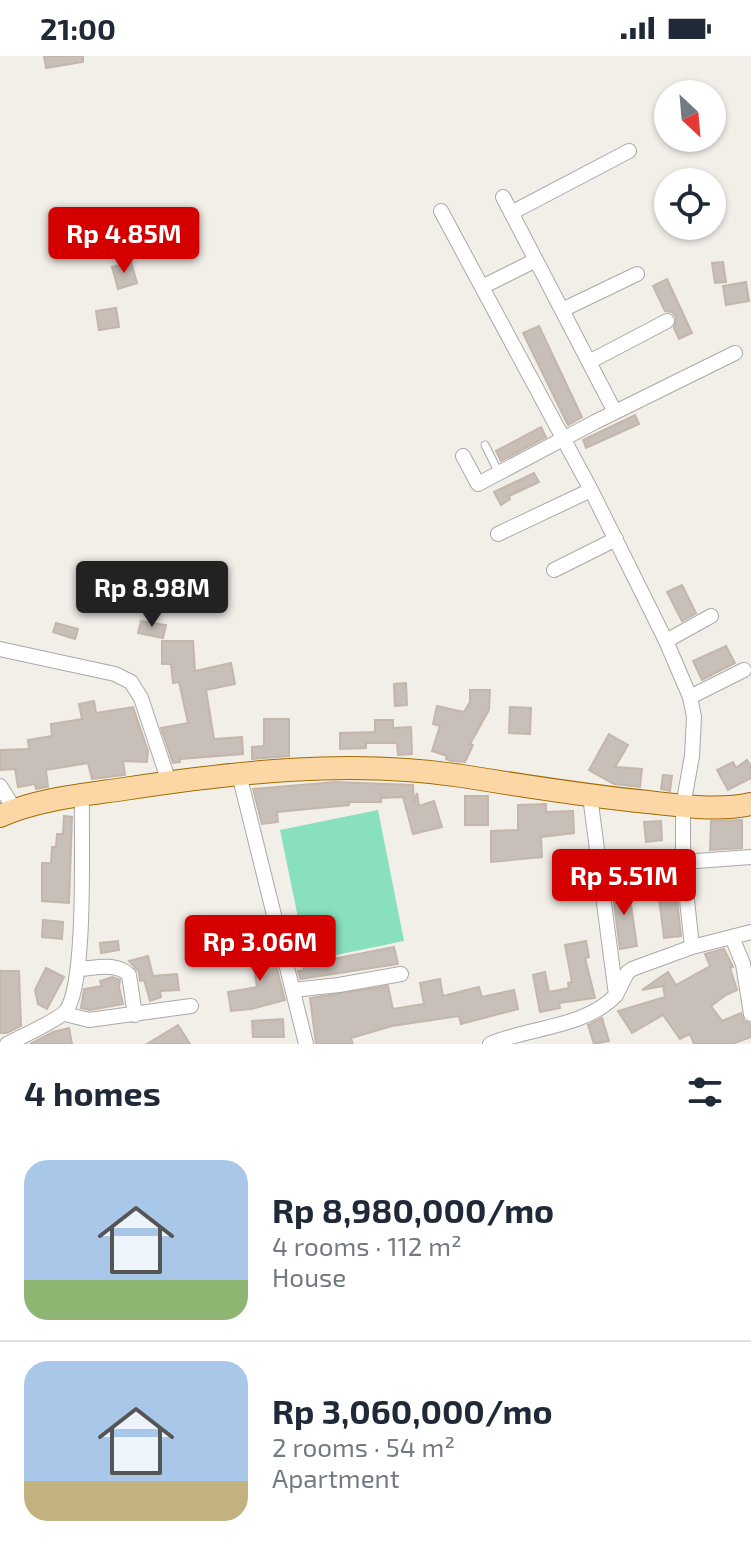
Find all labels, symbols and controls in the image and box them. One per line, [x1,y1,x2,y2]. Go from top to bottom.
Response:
text: 21:00 [40,10,116,46]
north arrow [654,80,726,152]
map controls [654,80,726,240]
button: locate [654,168,726,240]
pin: Rp 4.85M [41,207,207,275]
text: Rp 4.85M [66,217,182,248]
pin: Rp 8.98M [69,561,235,629]
text: Rp 8.98M [94,571,210,602]
pin: Rp 5.51M [541,849,707,917]
text: Rp 5.51M [570,859,678,890]
pin: Rp 3.06M [177,915,343,983]
text: Rp 3.06M [203,925,317,956]
icon: filters [683,1070,727,1114]
text: 4 homes [24,1072,161,1113]
text: Rp 8,980,000/mo [272,1189,554,1230]
icon: home [88,1192,184,1288]
text: 4 rooms · 112 m² [272,1230,462,1261]
text: House [272,1261,346,1292]
text: Rp 3,060,000/mo [272,1390,553,1431]
icon: home [88,1393,184,1489]
text: 2 rooms · 54 m² [272,1431,455,1462]
text: Apartment [272,1462,400,1493]

